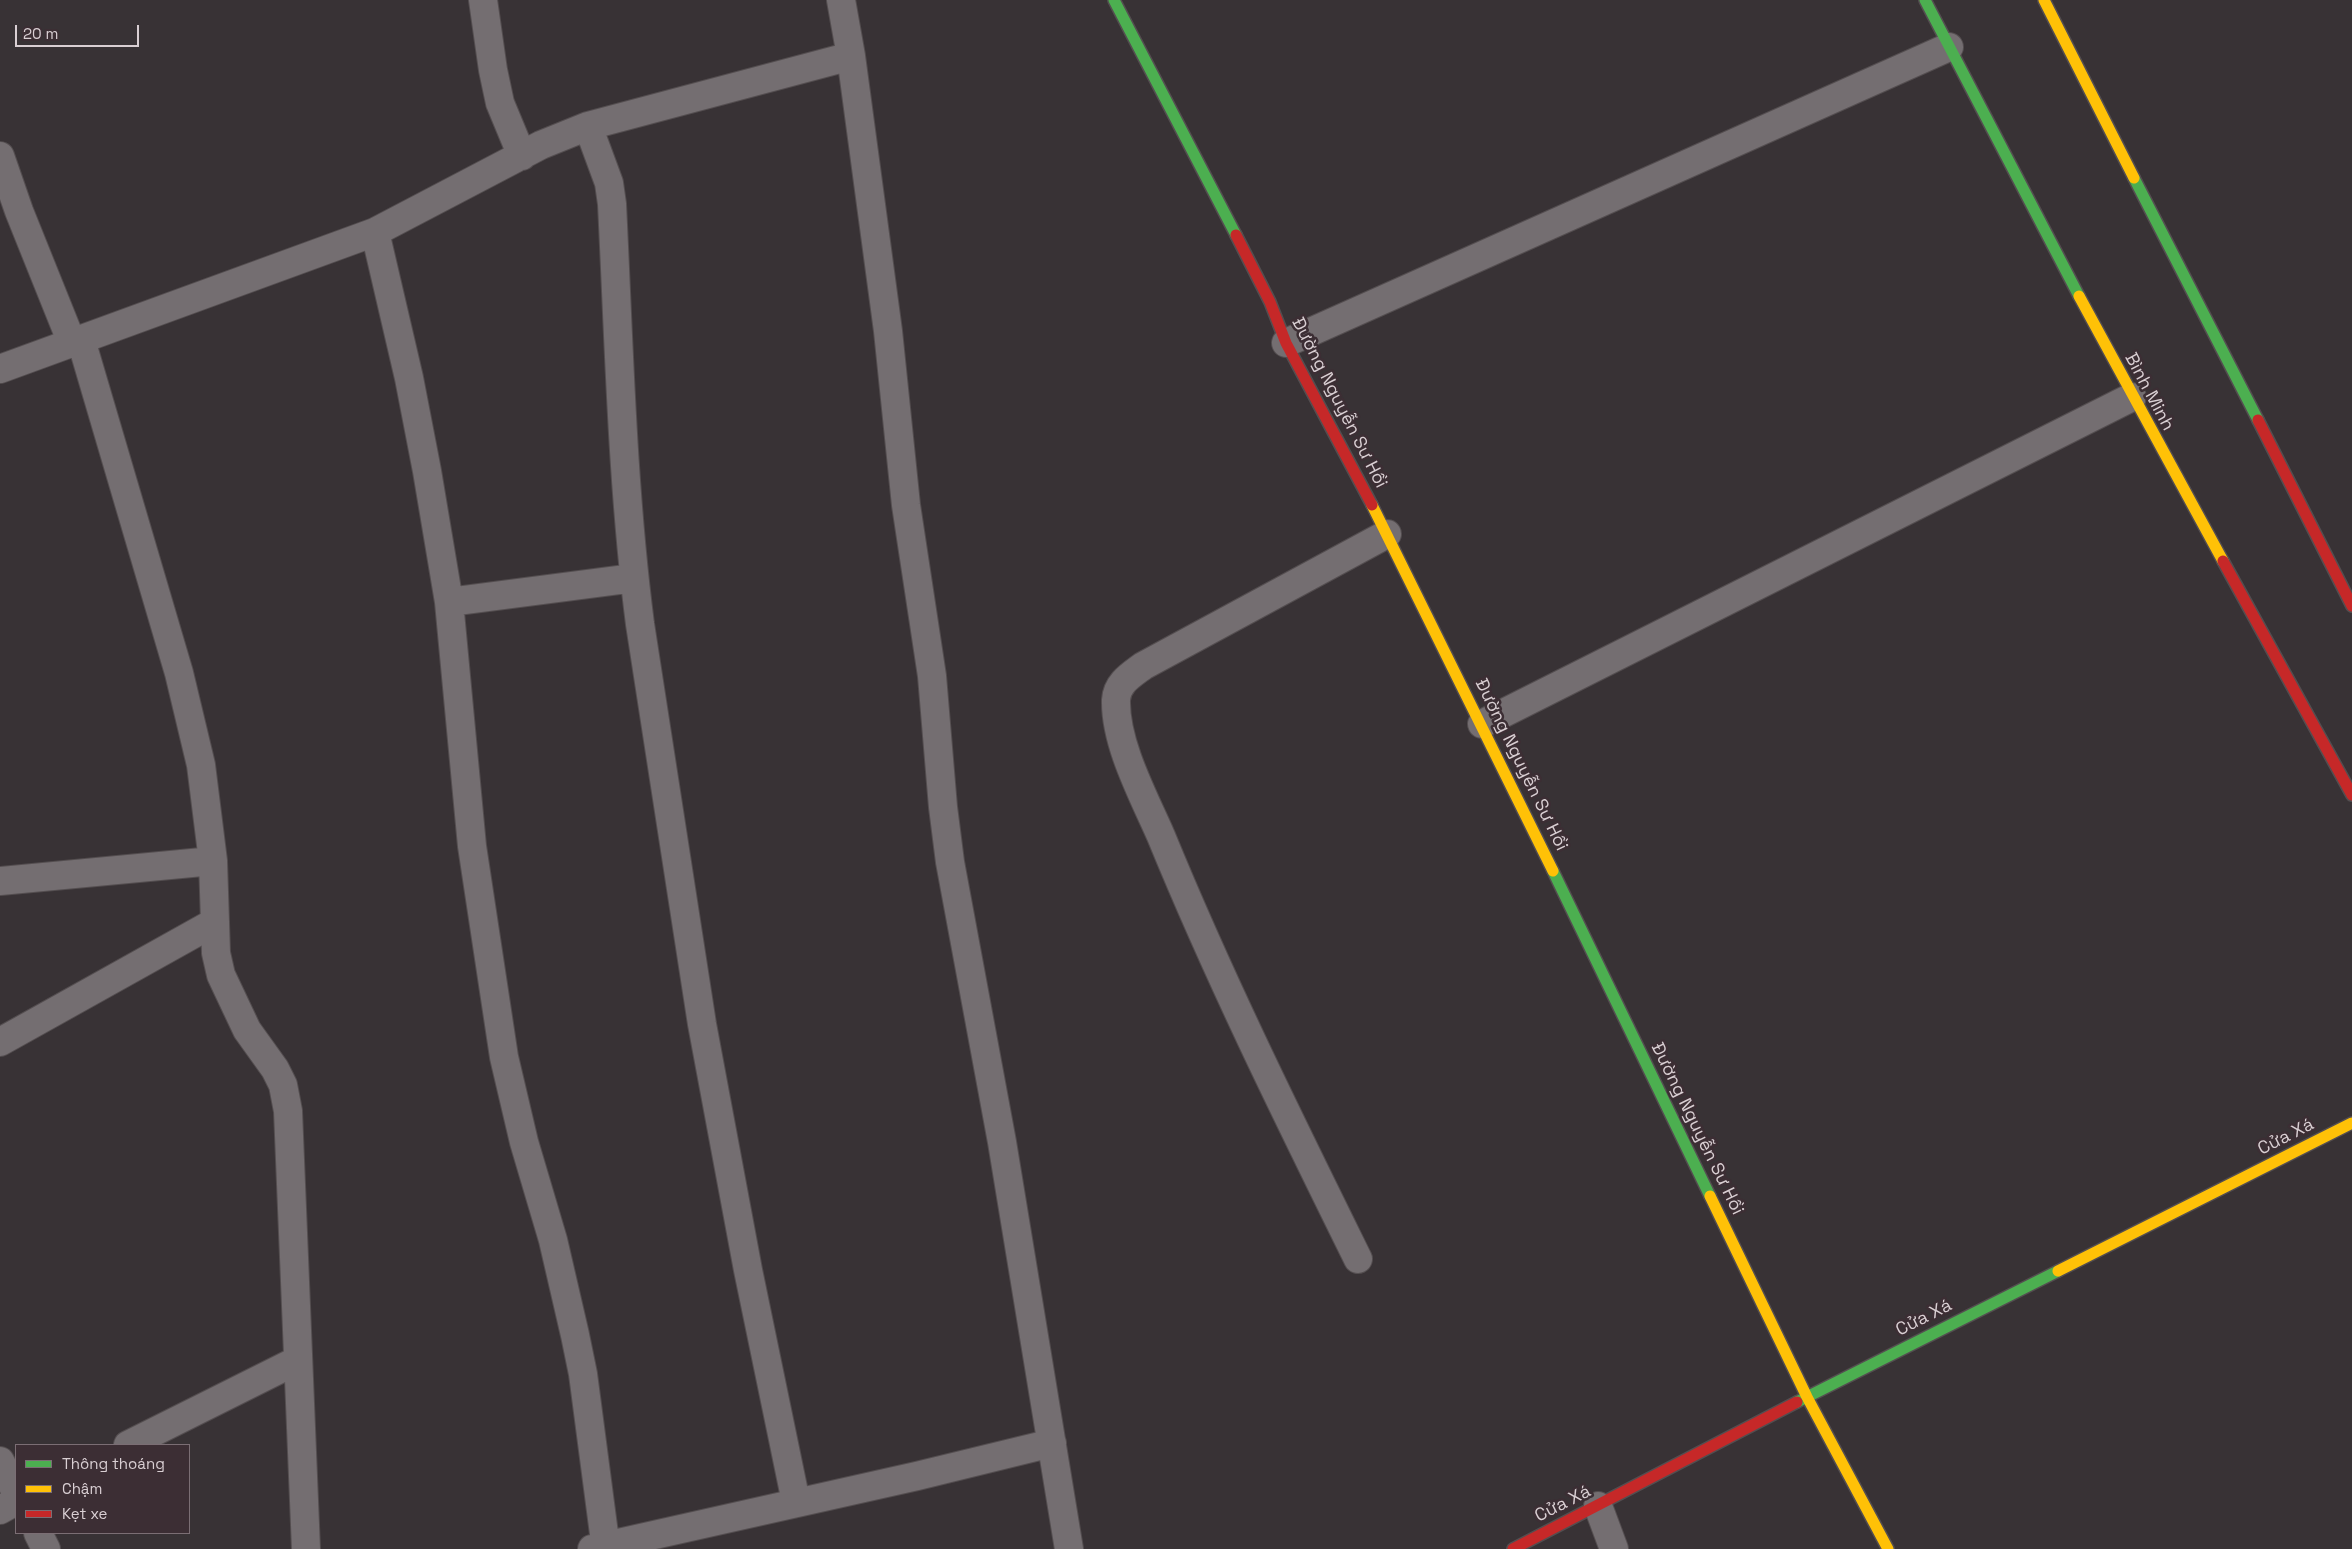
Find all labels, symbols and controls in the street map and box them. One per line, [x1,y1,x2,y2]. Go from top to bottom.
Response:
scale bar [18,15,141,47]
text: 20 m [23,24,58,43]
street label: Đường Nguyễn Sư Hồi [1287,314,1391,492]
street label: Bình Minh [2119,349,2179,435]
street label: Đường Nguyễn Sư Hồi [1470,675,1572,855]
street label: Đường Nguyễn Sư Hồi [1646,1039,1748,1219]
street label: Cửa Xá [2254,1114,2318,1160]
street label: Cửa Xá [1892,1295,1956,1341]
legend [15,1444,190,1534]
text: Thông thoáng [62,1454,165,1473]
text: Chậm [62,1479,102,1498]
street label: Cửa Xá [1531,1481,1595,1527]
text: Kẹt xe [62,1504,107,1523]

